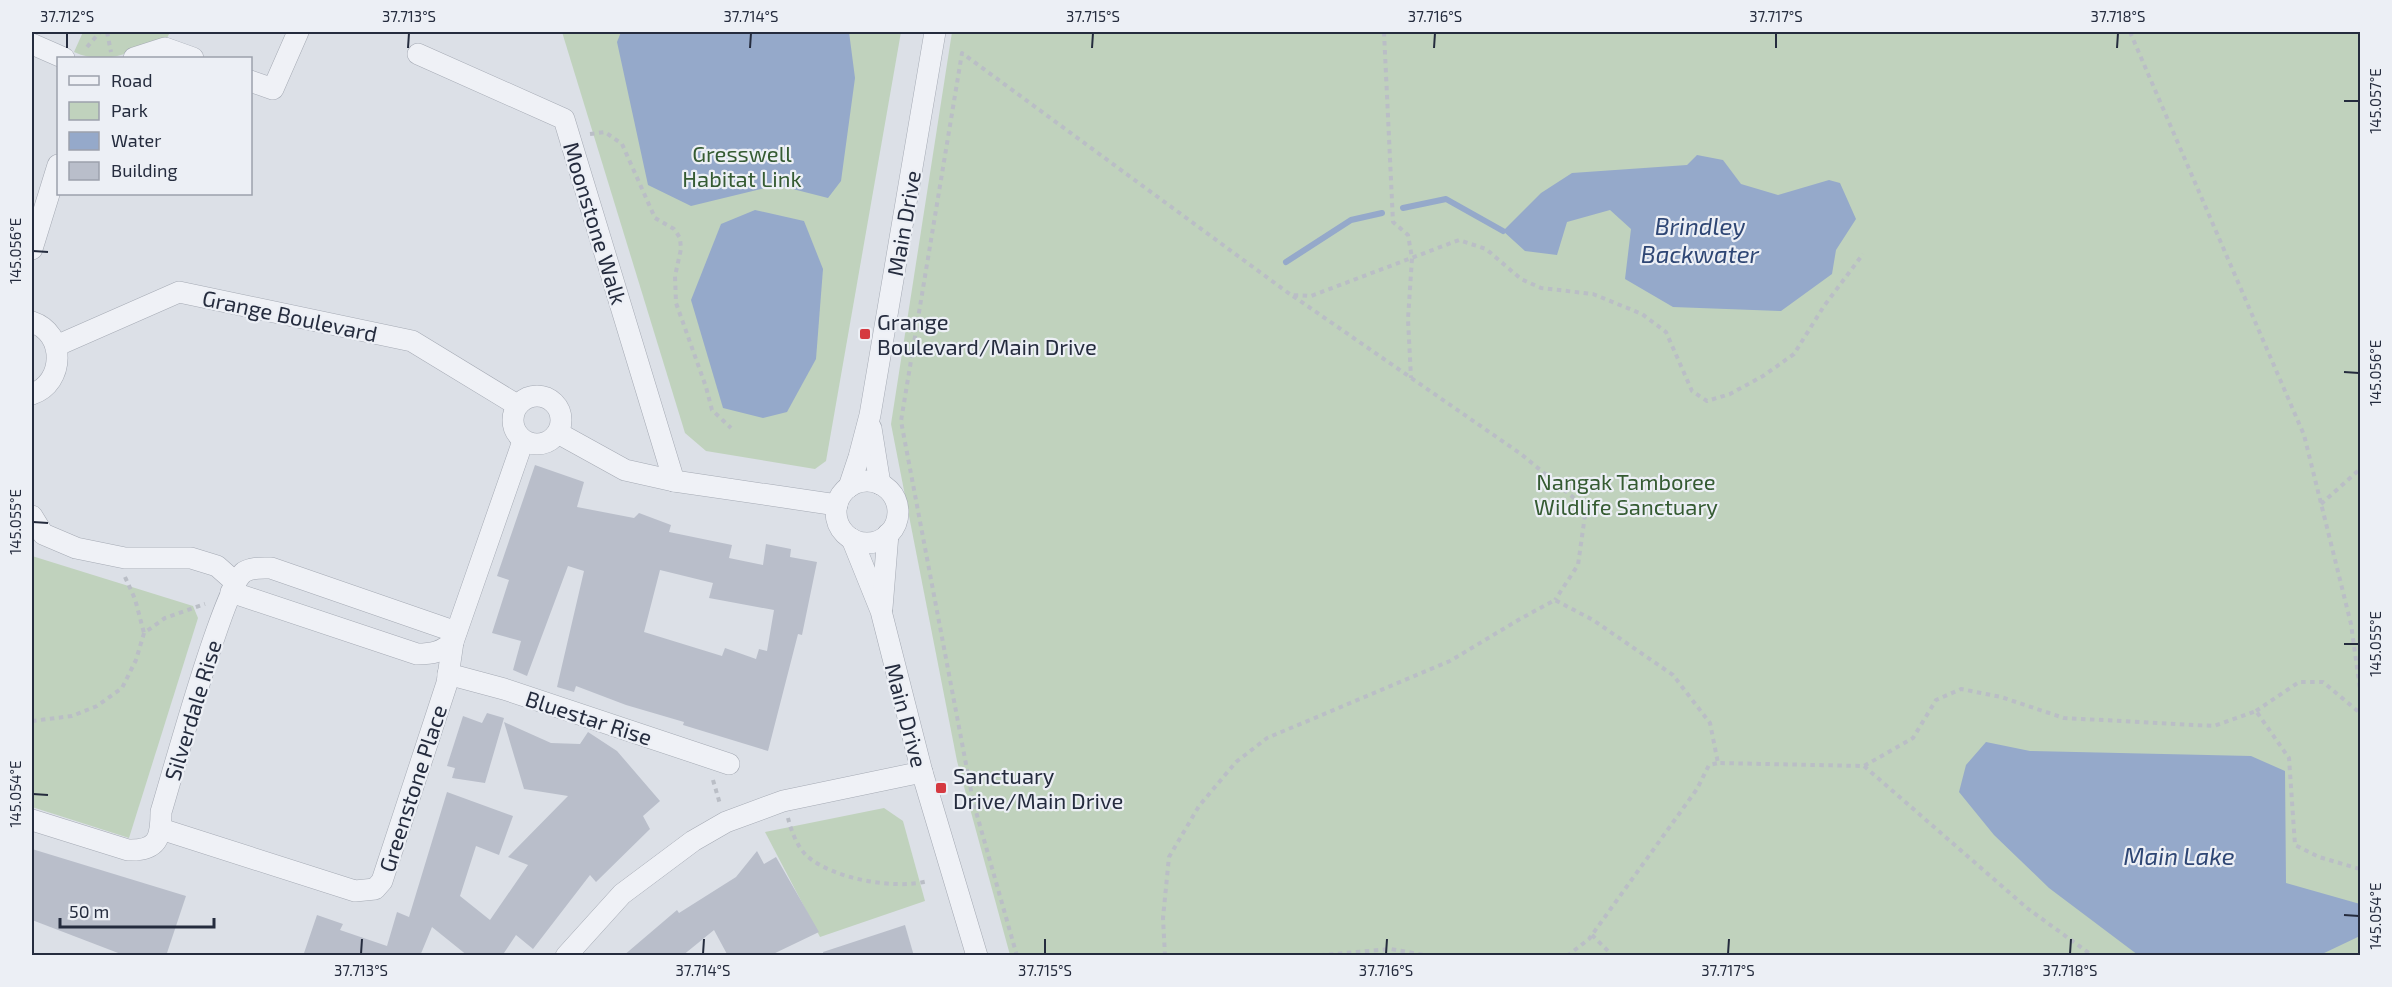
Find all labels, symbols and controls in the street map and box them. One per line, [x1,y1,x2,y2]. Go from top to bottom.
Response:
text: 37.712°S [40,7,94,25]
text: 37.713°S [382,7,436,25]
text: 37.714°S [724,7,778,25]
text: 37.715°S [1066,7,1120,25]
text: 37.716°S [1408,7,1462,25]
text: 37.717°S [1749,7,1803,25]
text: 37.718°S [2091,7,2145,25]
legend [57,57,252,195]
text: 145.057°E [2366,68,2384,134]
text: Road [111,69,152,91]
text: Park [111,99,148,121]
text: Water [111,129,161,151]
street label: Moonstone Walk [559,139,633,307]
park label: Gresswell Habitat Link [682,140,802,191]
text: Building [111,159,178,181]
street label: Main Drive [881,168,925,278]
water label: Brindley Backwater [1641,211,1760,268]
text: 145.056°E [6,218,24,284]
street label: Grange Boulevard [200,284,380,346]
place label: Grange Boulevard/Main Drive [877,308,1097,359]
marker: Grange Boulevard/Main Drive [858,327,872,341]
text: 145.056°E [2366,340,2384,406]
park label: Nangak Tamboree Wildlife Sanctuary [1534,468,1718,519]
text: 145.055°E [6,489,24,555]
text: 145.055°E [2366,611,2384,677]
street label: Silverdale Rise [158,636,226,784]
street label: Main Drive [881,660,933,770]
street label: Bluestar Rise [522,684,656,750]
street label: Greenstone Place [373,701,451,875]
text: 145.054°E [6,761,24,827]
place label: Sanctuary Drive/Main Drive [953,762,1123,813]
marker: Sanctuary Drive/Main Drive [934,781,948,795]
water label: Main Lake [2123,841,2235,870]
text: 145.054°E [2366,883,2384,949]
scale bar [60,891,214,929]
text: 50 m [69,900,109,922]
text: 37.713°S [334,961,388,979]
text: 37.714°S [676,961,730,979]
text: 37.715°S [1018,961,1072,979]
text: 37.716°S [1359,961,1413,979]
text: 37.717°S [1701,961,1755,979]
text: 37.718°S [2043,961,2097,979]

